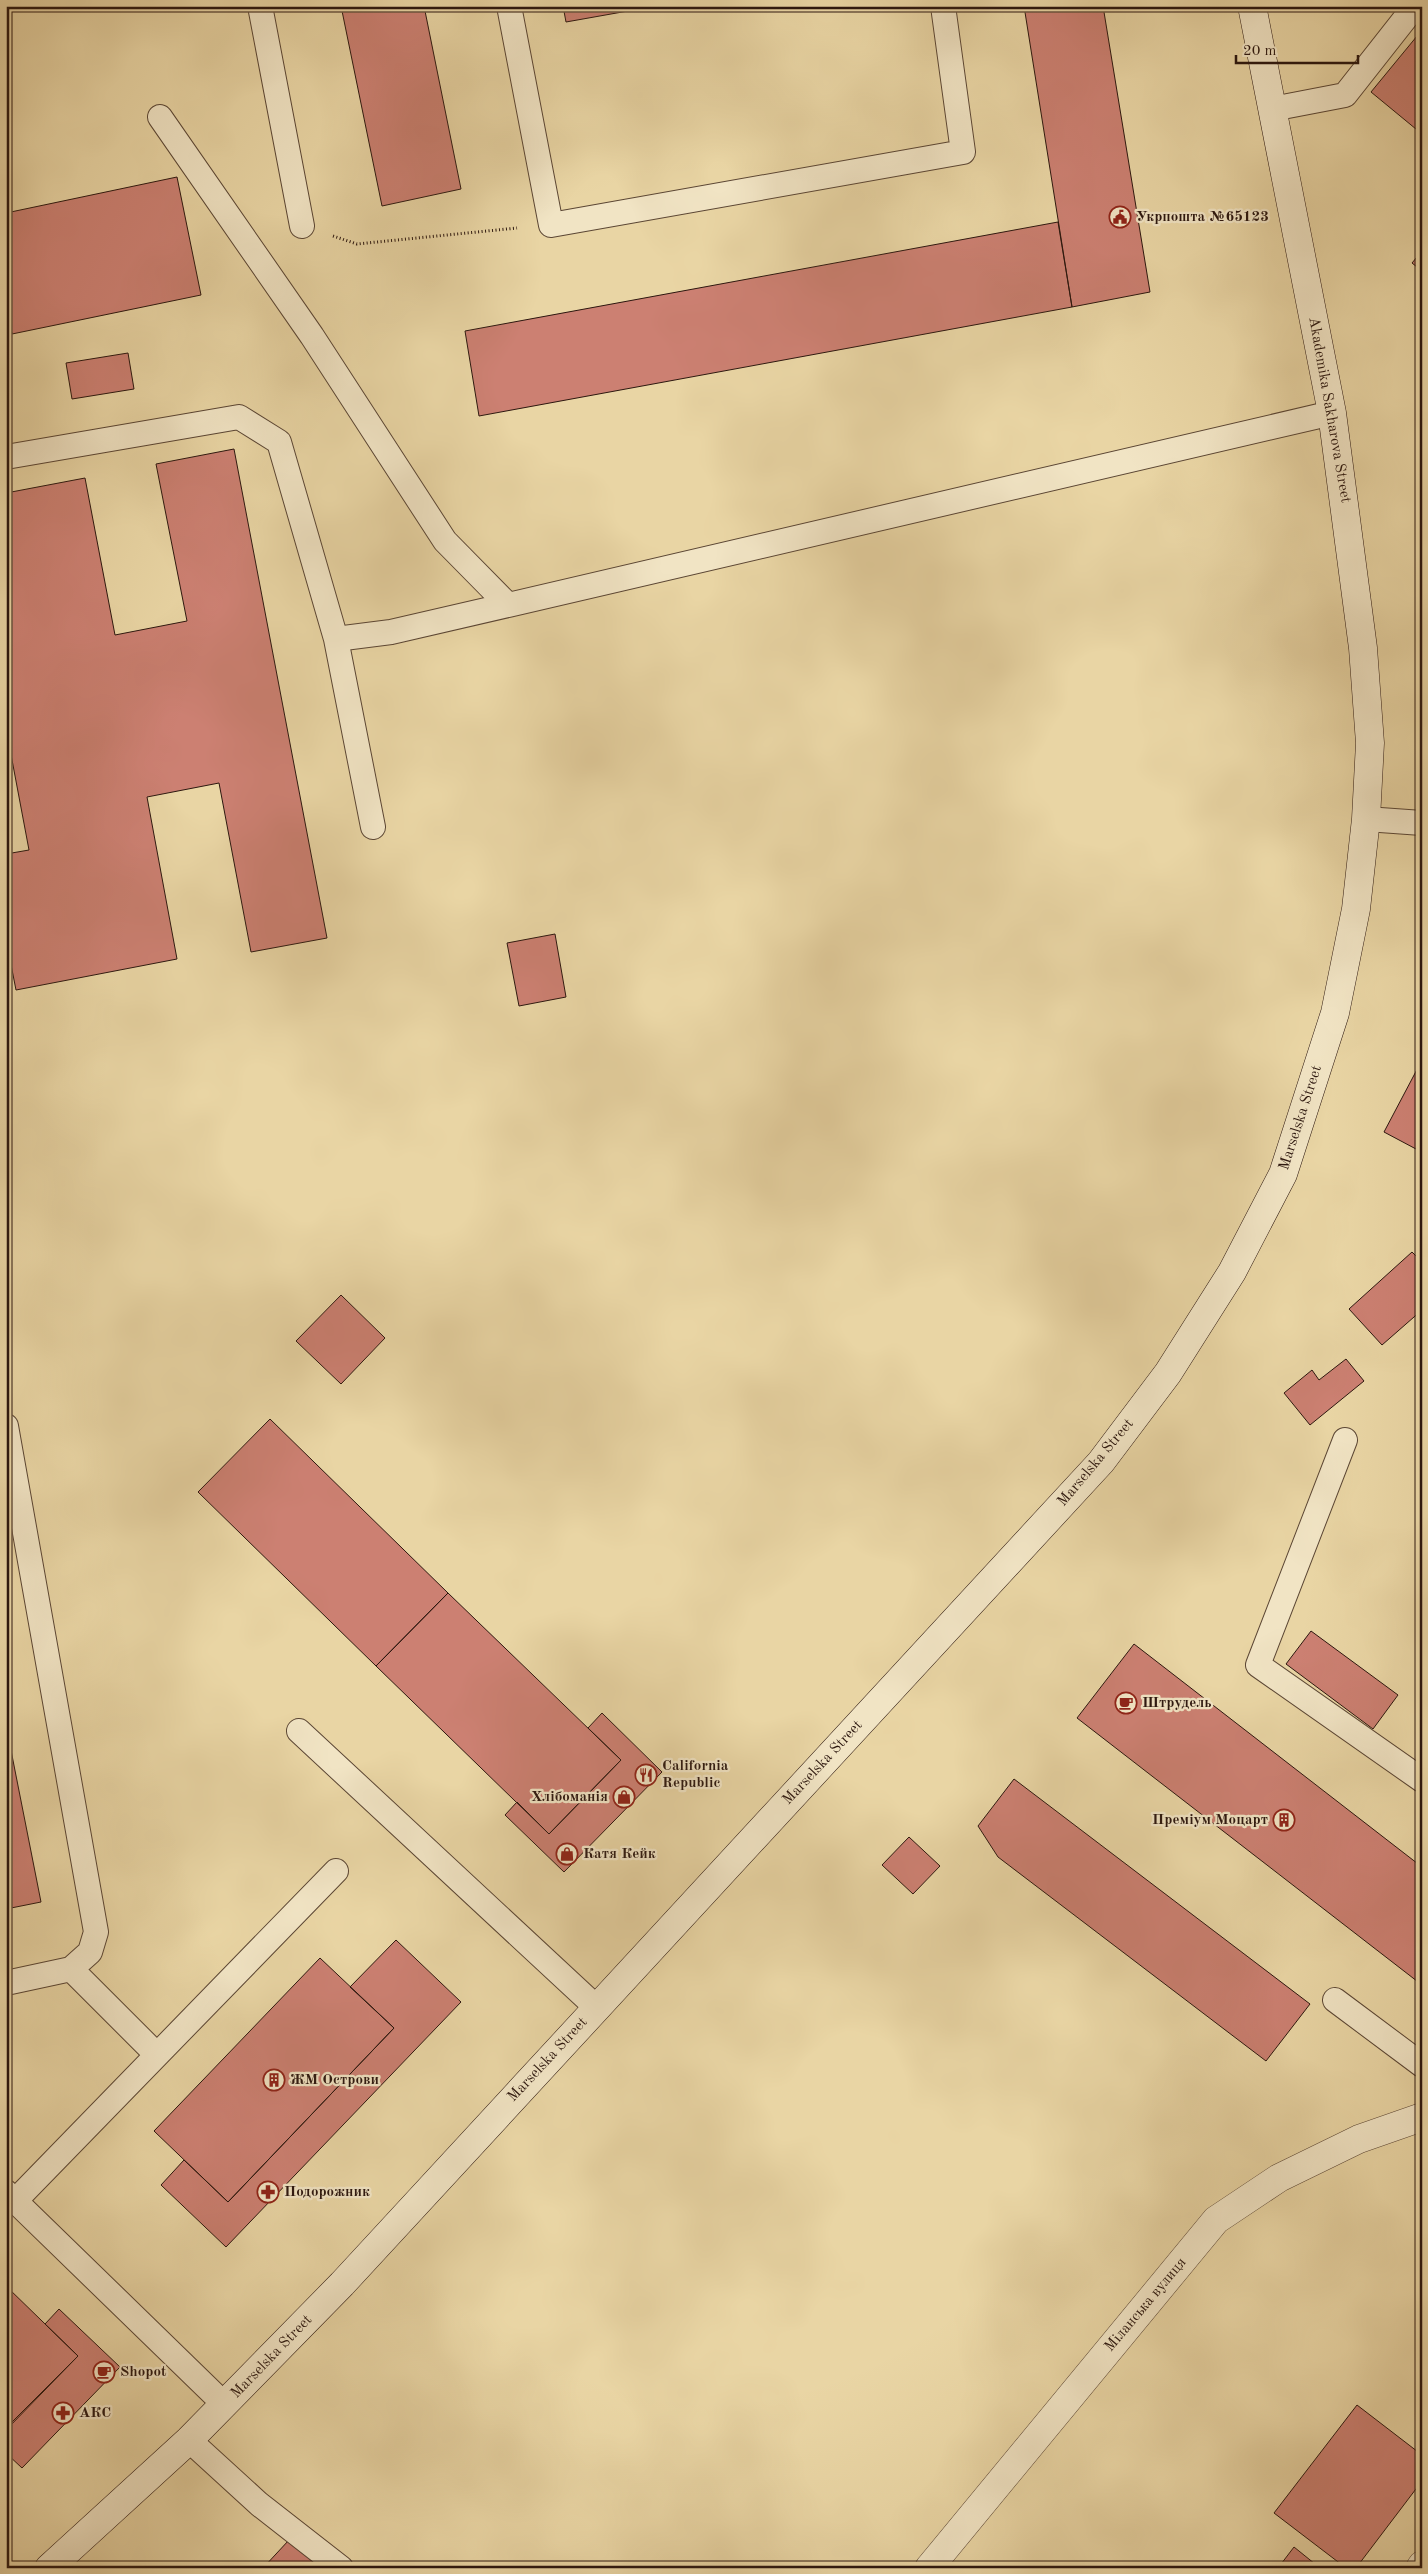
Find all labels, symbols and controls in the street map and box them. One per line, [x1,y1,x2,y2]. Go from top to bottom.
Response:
scale bar [1236,32,1358,64]
text: 20 m [1243,44,1277,59]
public building icon: Укрпошта №65123 [1108,205,1132,229]
place label: Укрпошта №65123 [1136,210,1269,225]
street label: Akademika Sakharova Street [1305,316,1353,504]
street label: Marselska Street [1277,1064,1325,1172]
street label: Marselska Street [1055,1416,1137,1510]
cafe icon: Штрудель [1114,1691,1138,1715]
place label: Штрудель [1142,1696,1212,1711]
street label: Marselska Street [780,1718,866,1808]
place label: California Republic [662,1759,729,1791]
restaurant icon: California Republic [634,1763,658,1787]
shop icon: Хлібоманія [612,1785,636,1809]
place label: Хлібоманія [531,1790,608,1805]
building icon: Преміум Моцарт [1272,1808,1296,1832]
place label: Преміум Моцарт [1152,1813,1268,1828]
shop icon: Катя Кейк [555,1842,579,1866]
place label: Катя Кейк [583,1847,656,1862]
street label: Marselska Street [505,2015,591,2105]
building icon: ЖМ Острови [262,2068,286,2092]
place label: ЖМ Острови [290,2073,379,2088]
pharmacy icon: Подорожник [256,2180,280,2204]
place label: Подорожник [284,2185,370,2200]
street label: Міланська вулиця [1102,2255,1190,2355]
street label: Marselska Street [229,2312,315,2402]
cafe icon: Shopot [92,2360,116,2384]
place label: Shopot [120,2365,167,2380]
pharmacy icon: АКС [51,2401,75,2425]
place label: АКС [79,2406,111,2421]

